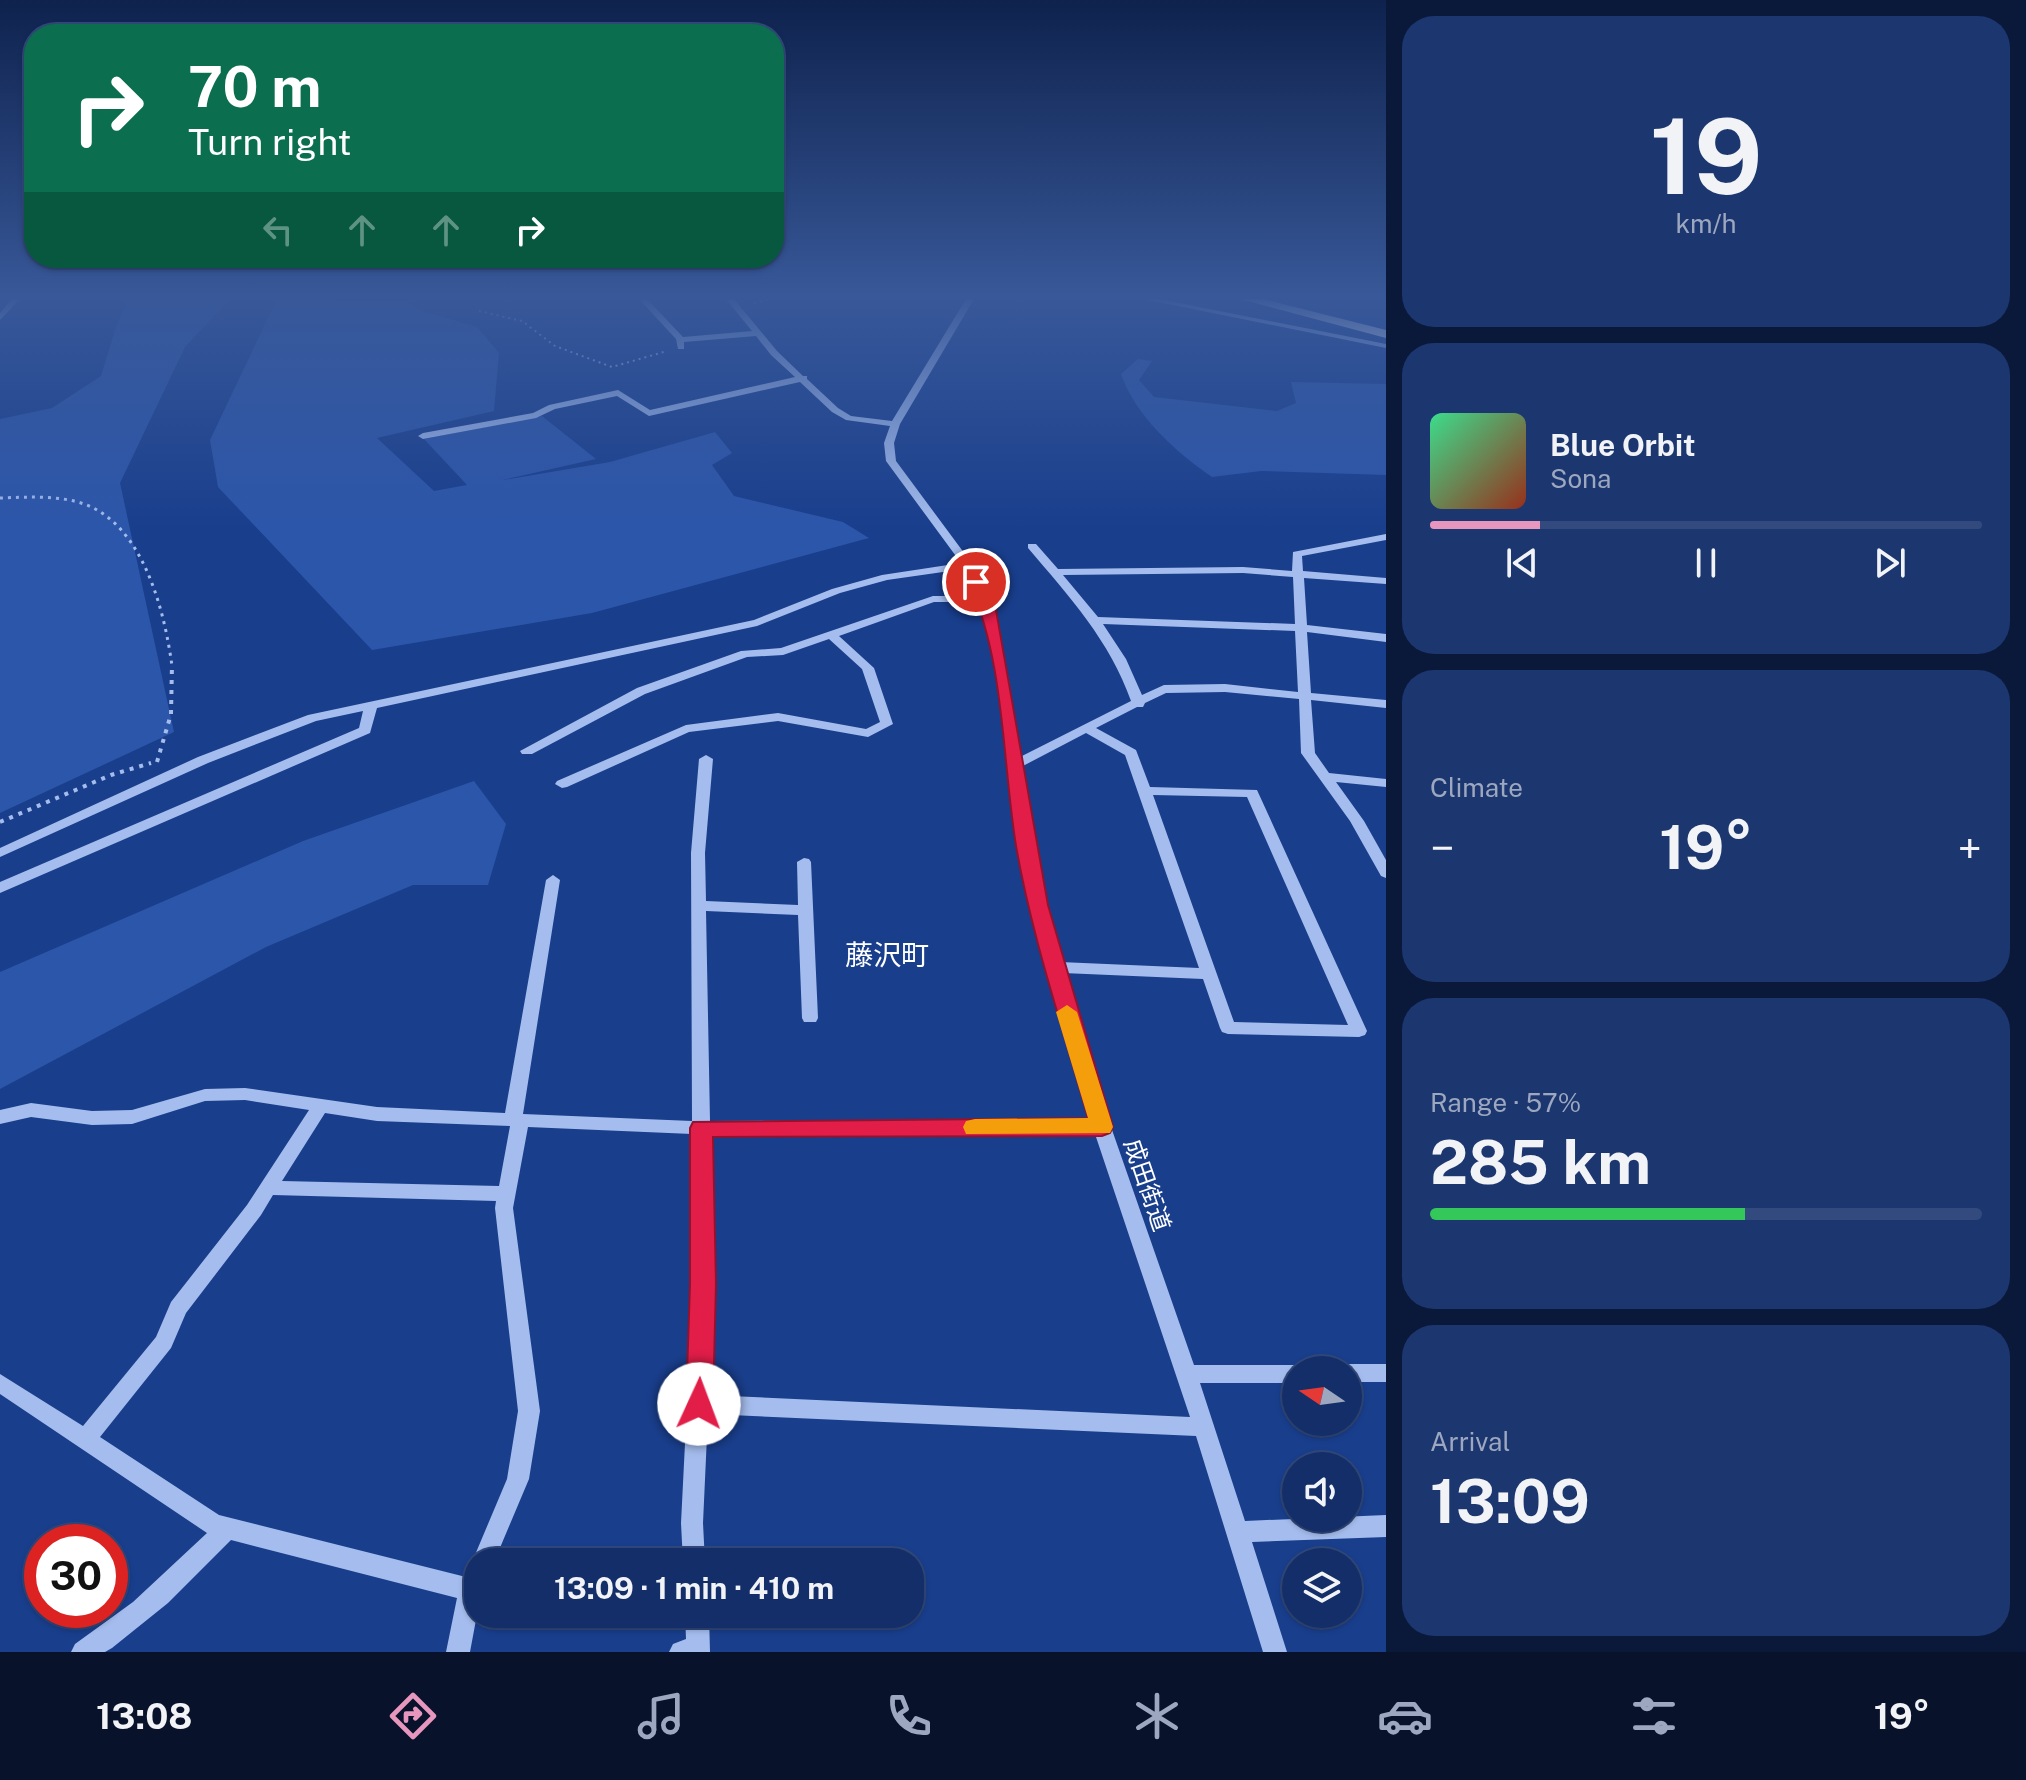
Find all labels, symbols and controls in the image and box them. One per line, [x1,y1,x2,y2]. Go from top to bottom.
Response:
text: 70 m [188,54,321,120]
icon: right [56,56,160,160]
text: 19 [1649,95,1763,217]
text: Turn right [188,121,351,163]
icon: left [256,208,300,252]
icon: ahead [340,208,384,252]
icon: ahead [424,208,468,252]
icon: right [508,208,552,252]
text: km/h [1675,208,1737,239]
text: Blue Orbit [1550,427,1696,463]
text: Sona [1550,463,1611,494]
icon: previous [1500,541,1544,585]
icon: pause [1684,541,1728,585]
icon: next [1868,541,1912,585]
pin [942,548,1010,616]
icon: arrive [954,560,998,604]
text: Climate [1430,772,1523,803]
text: 19° [1659,812,1753,883]
text: − [1430,822,1454,874]
text: + [1958,822,1982,874]
district label: 藤沢町 [845,938,929,971]
text: Range · 57% [1430,1087,1581,1118]
text: 285 km [1430,1127,1651,1198]
street label: 成田街道 [1119,1135,1177,1235]
north arrow [1282,1356,1362,1436]
map controls [1282,1356,1362,1628]
position arrow [657,1362,741,1446]
text: Arrival [1430,1426,1510,1457]
button: sound [1282,1452,1362,1532]
text: 13:09 [1430,1466,1590,1537]
speed limit sign: 30 [24,1524,128,1628]
button: layers [1282,1548,1362,1628]
text: 13:09 · 1 min · 410 m [554,1570,834,1606]
icon: directions [385,1688,441,1744]
icon: music [633,1688,689,1744]
icon: phone [881,1688,937,1744]
icon: climate [1129,1688,1185,1744]
icon: car [1377,1688,1433,1744]
icon: filters [1626,1688,1682,1744]
text: 13:08 [96,1695,192,1737]
text: 19° [1874,1695,1930,1737]

